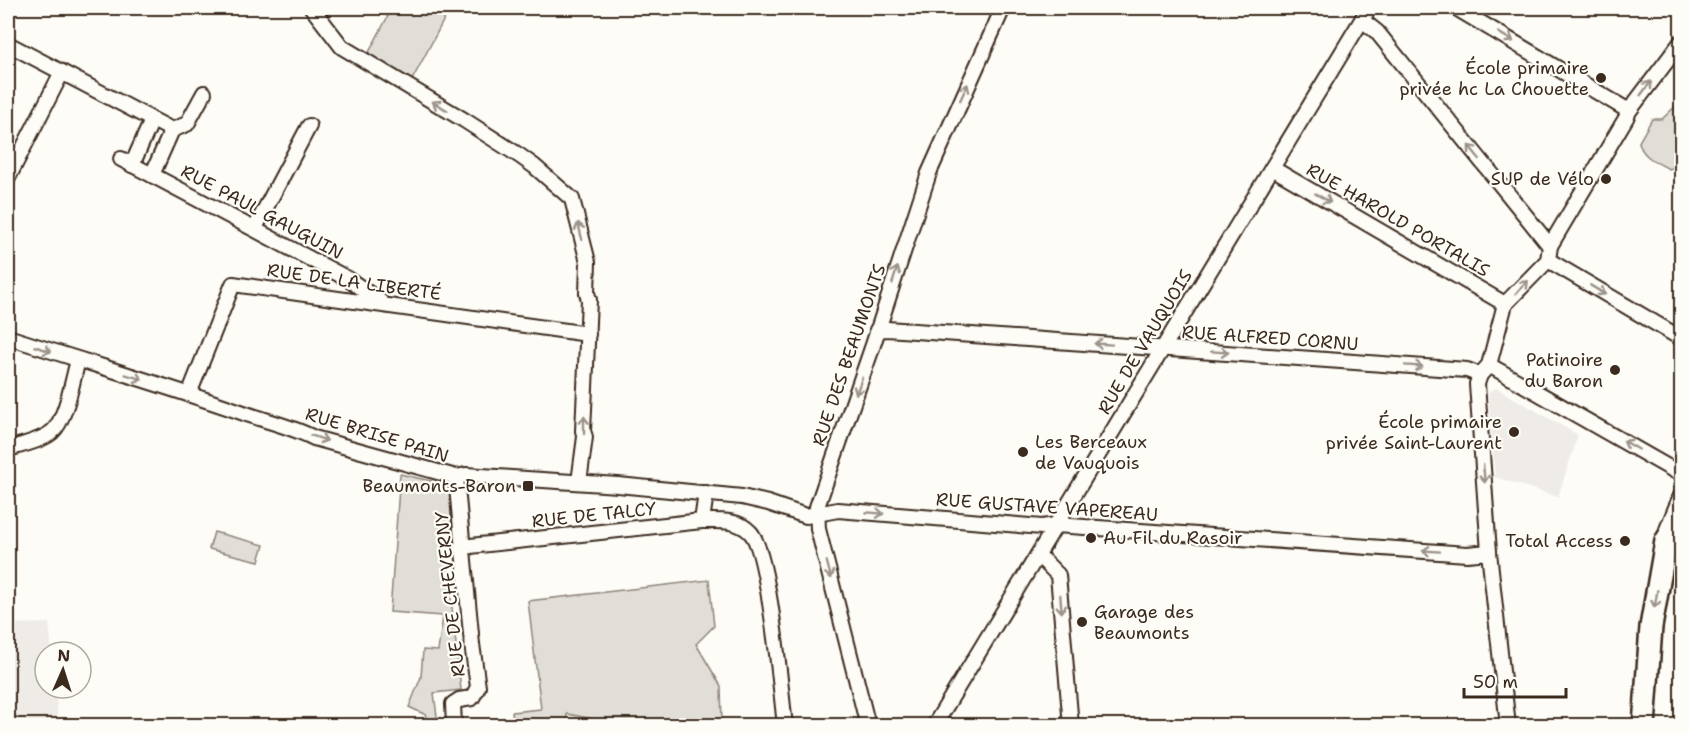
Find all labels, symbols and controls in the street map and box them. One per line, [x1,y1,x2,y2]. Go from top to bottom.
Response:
one-way arrow [1497,32,1514,44]
place label: École primaire privée hc La Chouette [1399,56,1589,101]
marker: École primaire privée hc La Chouette [1594,71,1608,85]
one-way arrow [1640,80,1652,96]
one-way arrow [958,84,970,102]
one-way arrow [432,99,449,111]
one-way arrow [1467,144,1480,160]
street label: RUE HAROLD PORTALIS [1302,158,1494,282]
street label: RUE PAUL GAUGUIN [177,159,347,265]
place label: SUP de Vélo [1491,167,1594,191]
marker: SUP de Vélo [1599,172,1613,186]
one-way arrow [1314,192,1331,204]
one-way arrow [574,222,586,241]
street label: RUE DE LA LIBERTÉ [265,258,443,306]
street label: RUE DES BEAUMONTS [807,261,891,449]
street label: RUE DE VAUQUOIS [1092,265,1198,419]
one-way arrow [891,266,902,285]
one-way arrow [1515,279,1529,294]
one-way arrow [1590,284,1607,296]
street label: RUE ALFRED CORNU [1181,320,1359,356]
one-way arrow [1094,339,1114,350]
one-way arrow [33,344,52,355]
one-way arrow [1209,347,1229,358]
place label: Patinoire du Baron [1525,348,1603,393]
one-way arrow [1404,361,1424,372]
marker: Patinoire du Baron [1608,363,1622,377]
one-way arrow [124,372,143,383]
one-way arrow [852,376,863,395]
street label: RUE BRISE PAIN [302,402,452,468]
place label: École primaire privée Saint-Laurent [1326,410,1502,455]
one-way arrow [578,415,590,435]
marker: École primaire privée Saint-Laurent [1507,425,1521,439]
place label: Les Berceaux de Vauquois [1035,430,1147,475]
one-way arrow [309,434,328,445]
one-way arrow [1623,439,1640,451]
marker: Les Berceaux de Vauquois [1016,445,1030,459]
one-way arrow [1478,464,1489,484]
place label: Beaumonts-Baron [363,474,516,498]
marker: Beaumonts-Baron [521,479,535,493]
street label: RUE GUSTAVE VAPEREAU [935,487,1159,527]
street label: RUE DE TALCY [531,497,658,533]
one-way arrow [865,508,885,519]
street label: RUE DE CHEVERNY [429,510,471,678]
place label: Au Fil du Rasoir [1103,526,1242,550]
place label: Total Access [1505,529,1613,553]
marker: Au Fil du Rasoir [1084,531,1098,545]
marker: Total Access [1618,534,1632,548]
one-way arrow [1422,546,1442,557]
one-way arrow [824,560,835,579]
one-way arrow [1650,588,1661,608]
one-way arrow [1056,594,1067,614]
place label: Garage des Beaumonts [1094,600,1194,645]
marker: Garage des Beaumonts [1075,615,1089,629]
north arrow [33,640,93,700]
text: N [57,645,71,666]
scale bar [1464,661,1566,699]
text: 50 m [1473,670,1518,694]

